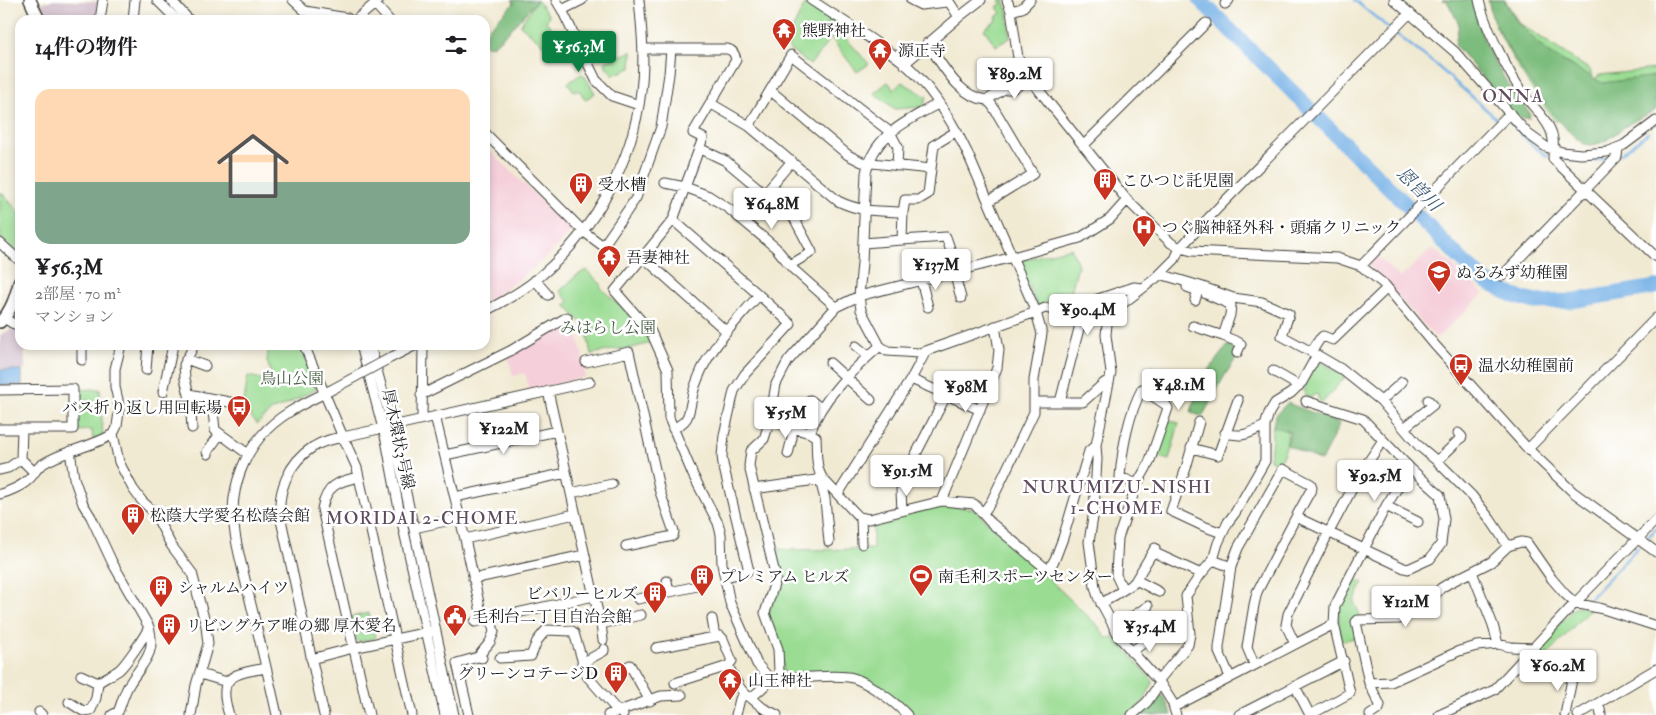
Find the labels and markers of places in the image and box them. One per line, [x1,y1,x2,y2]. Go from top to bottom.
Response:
temple icon: 熊野神社 [771,17,797,51]
place label: 熊野神社 [802,21,866,41]
pin: ¥56.3M [538,30,620,73]
temple icon: 源正寺 [867,37,893,71]
place label: 源正寺 [898,41,946,61]
pin: ¥89.2M [974,58,1056,100]
building icon: こひつじ託児園 [1092,167,1118,201]
building icon: 受水槽 [568,171,594,205]
place label: こひつじ託児園 [1122,171,1234,191]
place label: 受水槽 [598,175,646,195]
pin: ¥64.8M [731,188,813,230]
hospital icon: つぐ脳神経外科・頭痛クリニック [1131,214,1157,248]
place label: つぐ脳神経外科・頭痛クリニック [1162,218,1401,238]
temple icon: 吾妻神社 [596,244,622,278]
place label: 吾妻神社 [626,248,690,268]
pin: ¥137M [901,248,971,291]
school or university icon: ぬるみず幼稚園 [1426,259,1452,293]
place label: ぬるみず幼稚園 [1456,263,1568,283]
pin: ¥90.4M [1047,294,1129,336]
bus stop icon: 温水幼稚園前 [1448,352,1474,386]
place label: 温水幼稚園前 [1478,356,1574,376]
pin: ¥48.1M [1138,368,1220,411]
pin: ¥98M [936,370,996,413]
bus stop icon: バス折り返し用回転場 [226,394,252,428]
pin: ¥55M [756,396,816,439]
place label: バス折り返し用回転場 [62,398,222,418]
pin: ¥122M [469,412,539,455]
pin: ¥91.5M [866,454,948,497]
pin: ¥92.5M [1334,460,1416,502]
building icon: 松蔭大学愛名松蔭会館 [120,502,146,536]
place label: 松蔭大学愛名松蔭会館 [150,506,310,526]
building icon: プレミアム ヒルズ [689,563,715,597]
sports icon: 南毛利スポーツセンター [908,563,934,597]
place label: プレミアム ヒルズ [720,567,849,587]
place label: 南毛利スポーツセンター [938,567,1113,587]
building icon: シャルムハイツ [148,574,174,608]
place label: シャルムハイツ [178,578,289,598]
building icon: ビバリーヒルズ [642,580,668,614]
place label: ビバリーヒルズ [526,584,638,604]
pin: ¥121M [1371,586,1441,628]
public building icon: 毛利台二丁目自治会館 [442,603,468,637]
place label: 毛利台二丁目自治会館 [472,607,632,627]
pin: ¥35.4M [1109,610,1191,653]
building icon: リビングケア唯の郷 厚木愛名 [156,612,182,646]
place label: リビングケア唯の郷 厚木愛名 [186,616,397,636]
pin: ¥60.2M [1517,650,1599,692]
building icon: グリーンコテージD [603,660,629,694]
place label: グリーンコテージD [458,664,598,684]
temple icon: 山王神社 [717,667,743,701]
place label: 山王神社 [748,671,812,691]

